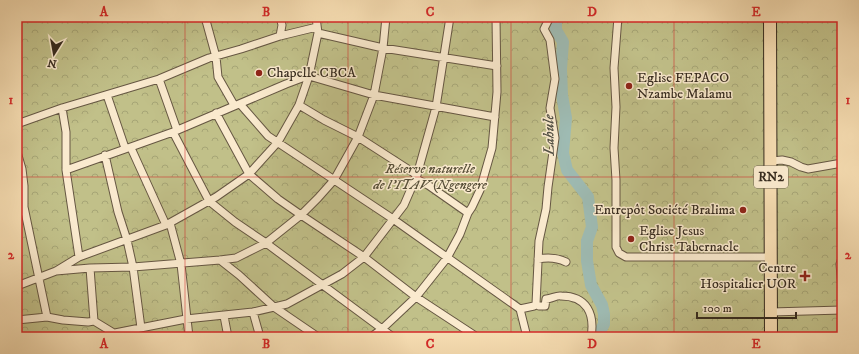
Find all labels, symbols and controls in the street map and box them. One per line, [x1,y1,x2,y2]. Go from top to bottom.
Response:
text: A [99,4,109,20]
text: B [262,4,270,20]
text: C [426,4,435,20]
text: D [587,4,597,20]
text: E [751,4,761,20]
north arrow [34,34,74,74]
text: N [47,55,58,71]
place label: Chapelle CBCA [267,64,357,82]
marker: Chapelle CBCA [254,68,264,78]
place label: Eglise FEPACO Nzambe Malamu [637,69,732,103]
marker: Eglise FEPACO Nzambe Malamu [624,81,634,91]
text: 1 [9,92,14,108]
text: 1 [846,92,851,108]
water label: Lahule [539,114,559,157]
park label: Réserve naturelle de l'ITAV (Ngengere [372,160,488,194]
road number: RN2 [754,166,788,188]
place label: Entrepôt Société Bralima [594,201,735,219]
marker: Entrepôt Société Bralima [738,205,748,215]
place label: Eglise Jesus Christ Tabernacle [639,222,739,256]
marker: Eglise Jesus Christ Tabernacle [626,234,636,244]
text: 2 [8,247,15,263]
text: 2 [845,247,852,263]
place label: Centre Hospitalier UOR [700,259,797,293]
marker: Centre Hospitalier UOR [799,270,811,282]
scale bar [697,294,796,320]
text: 100 m [703,301,732,316]
text: A [99,336,109,352]
text: B [262,336,270,352]
text: C [426,336,435,352]
text: D [587,336,597,352]
text: E [751,336,761,352]

